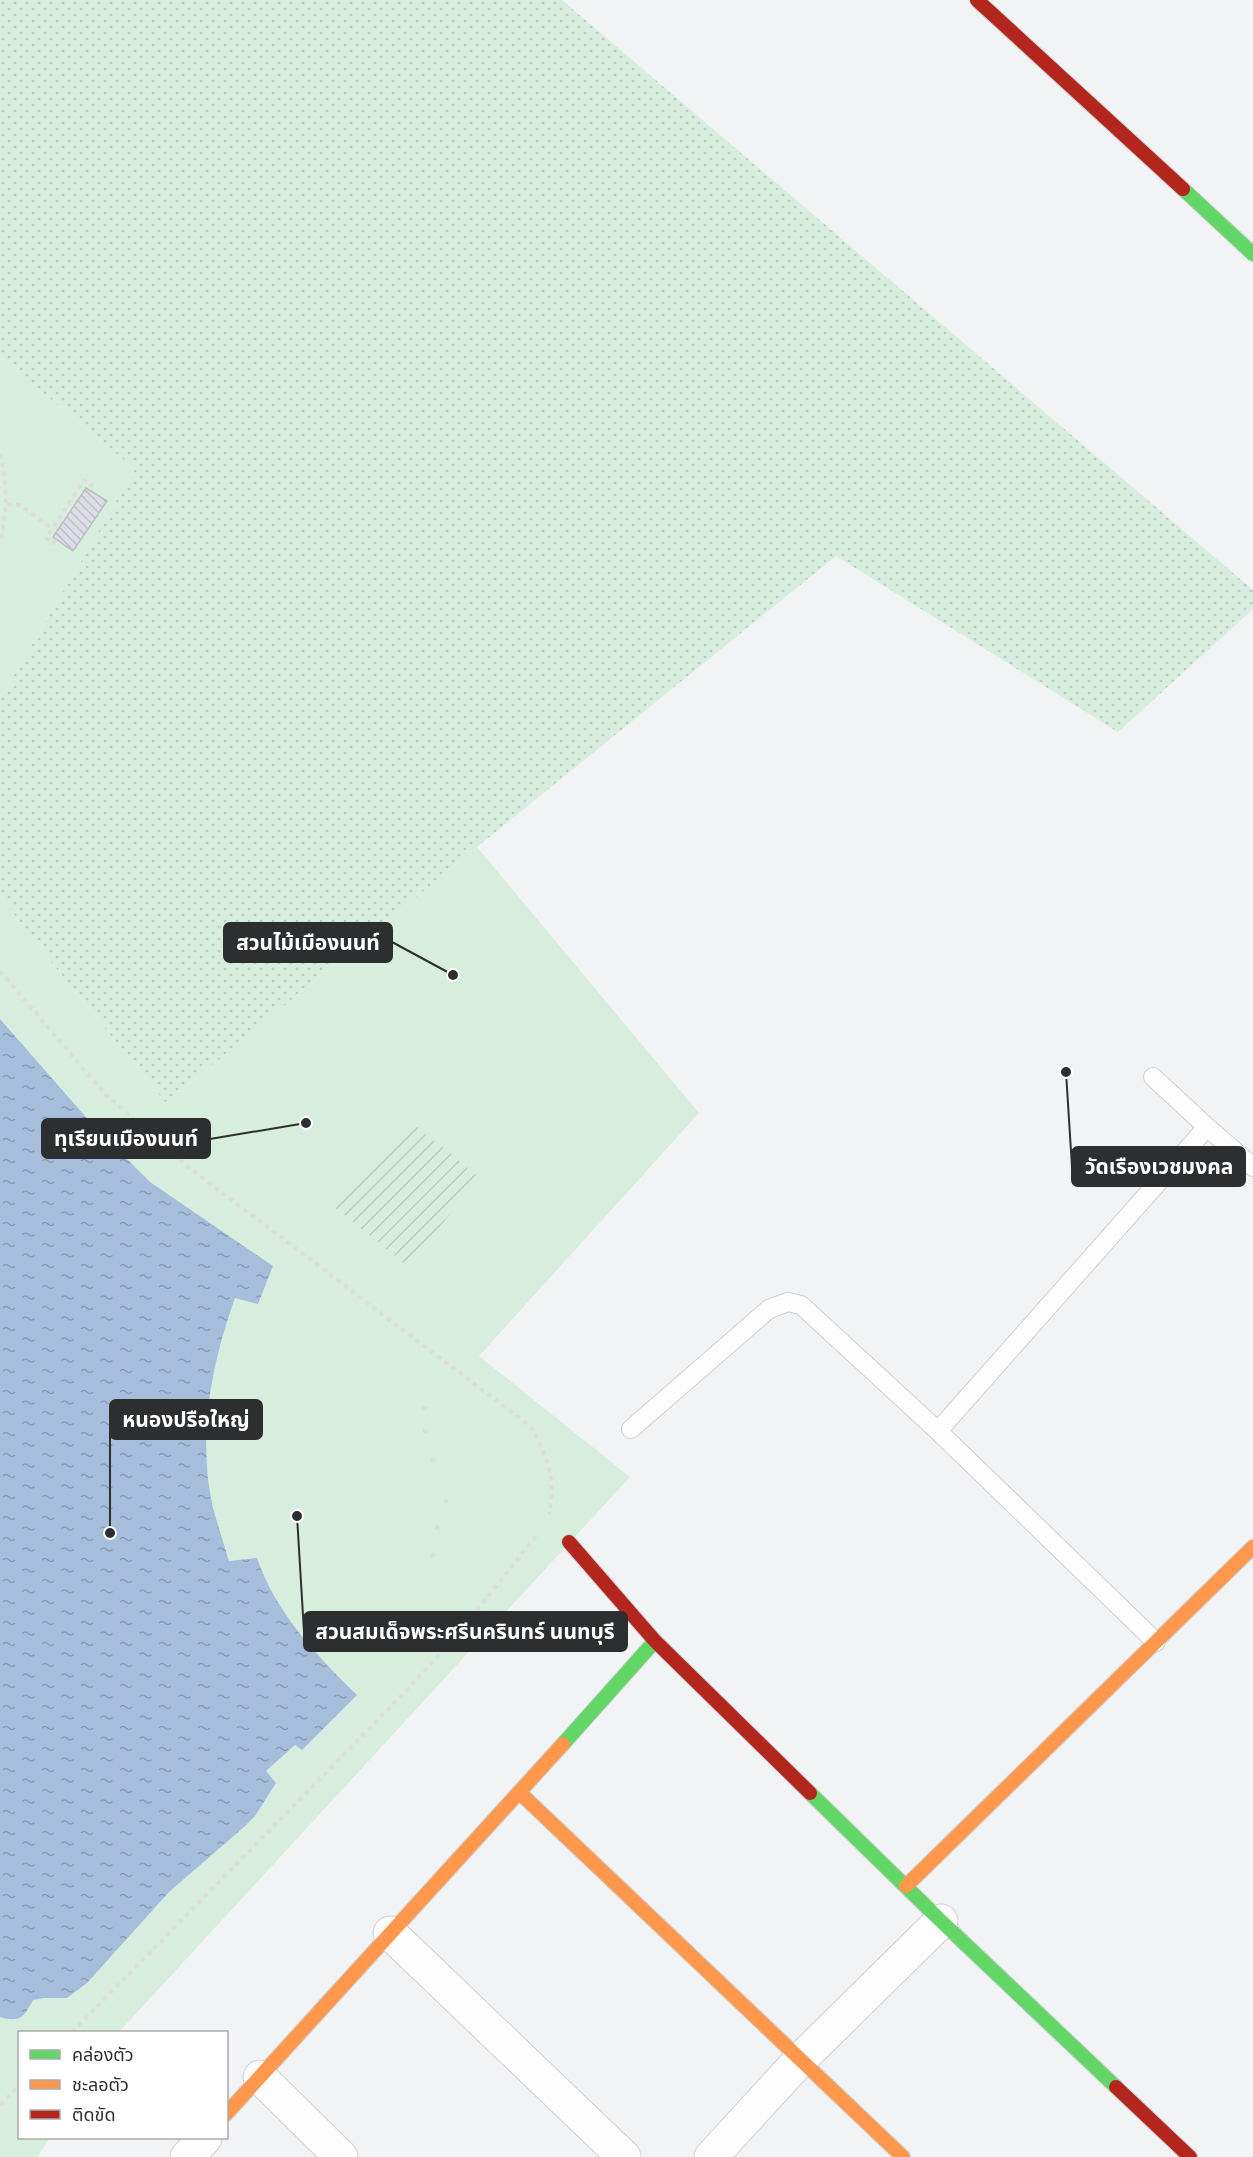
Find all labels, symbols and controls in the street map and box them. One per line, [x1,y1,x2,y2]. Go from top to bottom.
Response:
callout: สวนไม้เมืองนนท์ [224,923,392,962]
text: สวนไม้เมืองนนท์ [236,928,380,956]
callout: ทุเรียนเมืองนนท์ [42,1119,210,1158]
text: ทุเรียนเมืองนนท์ [54,1124,198,1152]
callout: วัดเรืองเวชมงคล [1072,1147,1245,1186]
text: วัดเรืองเวชมงคล [1085,1152,1233,1180]
callout: หนองปรือใหญ่ [110,1400,262,1439]
text: หนองปรือใหญ่ [122,1405,250,1433]
callout: สวนสมเด็จพระศรีนครินทร์ นนทบุรี [304,1612,627,1651]
text: สวนสมเด็จพระศรีนครินทร์ นนทบุรี [315,1617,615,1645]
legend [18,2031,228,2139]
text: คล่องตัว [72,2043,134,2066]
text: ชะลอตัว [72,2073,129,2096]
text: ติดขัด [72,2103,115,2126]

